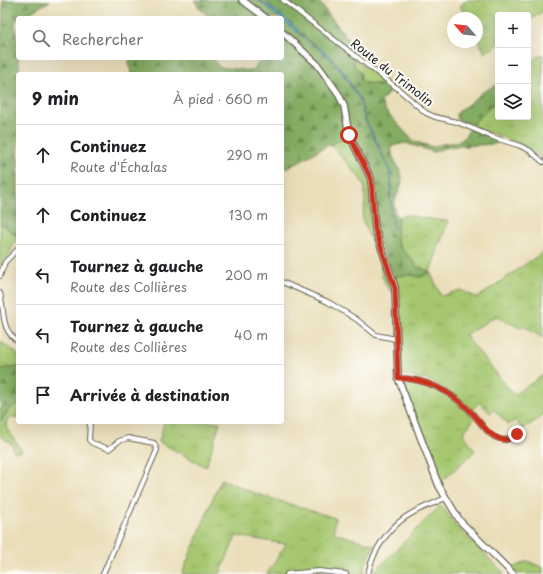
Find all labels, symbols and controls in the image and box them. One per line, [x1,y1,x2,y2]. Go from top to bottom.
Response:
north arrow [447,12,483,48]
map controls [495,12,531,120]
button: + [495,12,531,48]
search box [16,16,284,60]
icon: search [30,27,52,49]
text: Rechercher [62,27,143,50]
street label: Route du Trimolin [347,34,438,110]
button: − [495,48,531,84]
button: layers [495,84,531,120]
text: 9 min [32,85,79,111]
text: À pied · 660 m [173,89,268,108]
route start [340,126,358,144]
text: Continuez [70,134,146,157]
icon: ahead [32,144,54,166]
text: 290 m [227,145,268,164]
text: Route d'Échalas [70,157,167,176]
text: Continuez [70,203,146,226]
icon: ahead [32,204,54,226]
text: 130 m [229,205,268,224]
text: Tournez à gauche [70,254,204,277]
icon: left [32,264,54,286]
text: 200 m [225,265,268,284]
text: Route des Collières [70,277,187,296]
text: Tournez à gauche [70,314,204,337]
icon: left [32,324,54,346]
text: 40 m [234,325,268,344]
text: Route des Collières [70,337,187,356]
text: Arrivée à destination [70,383,230,406]
icon: arrive [32,384,54,406]
route end [508,425,526,443]

